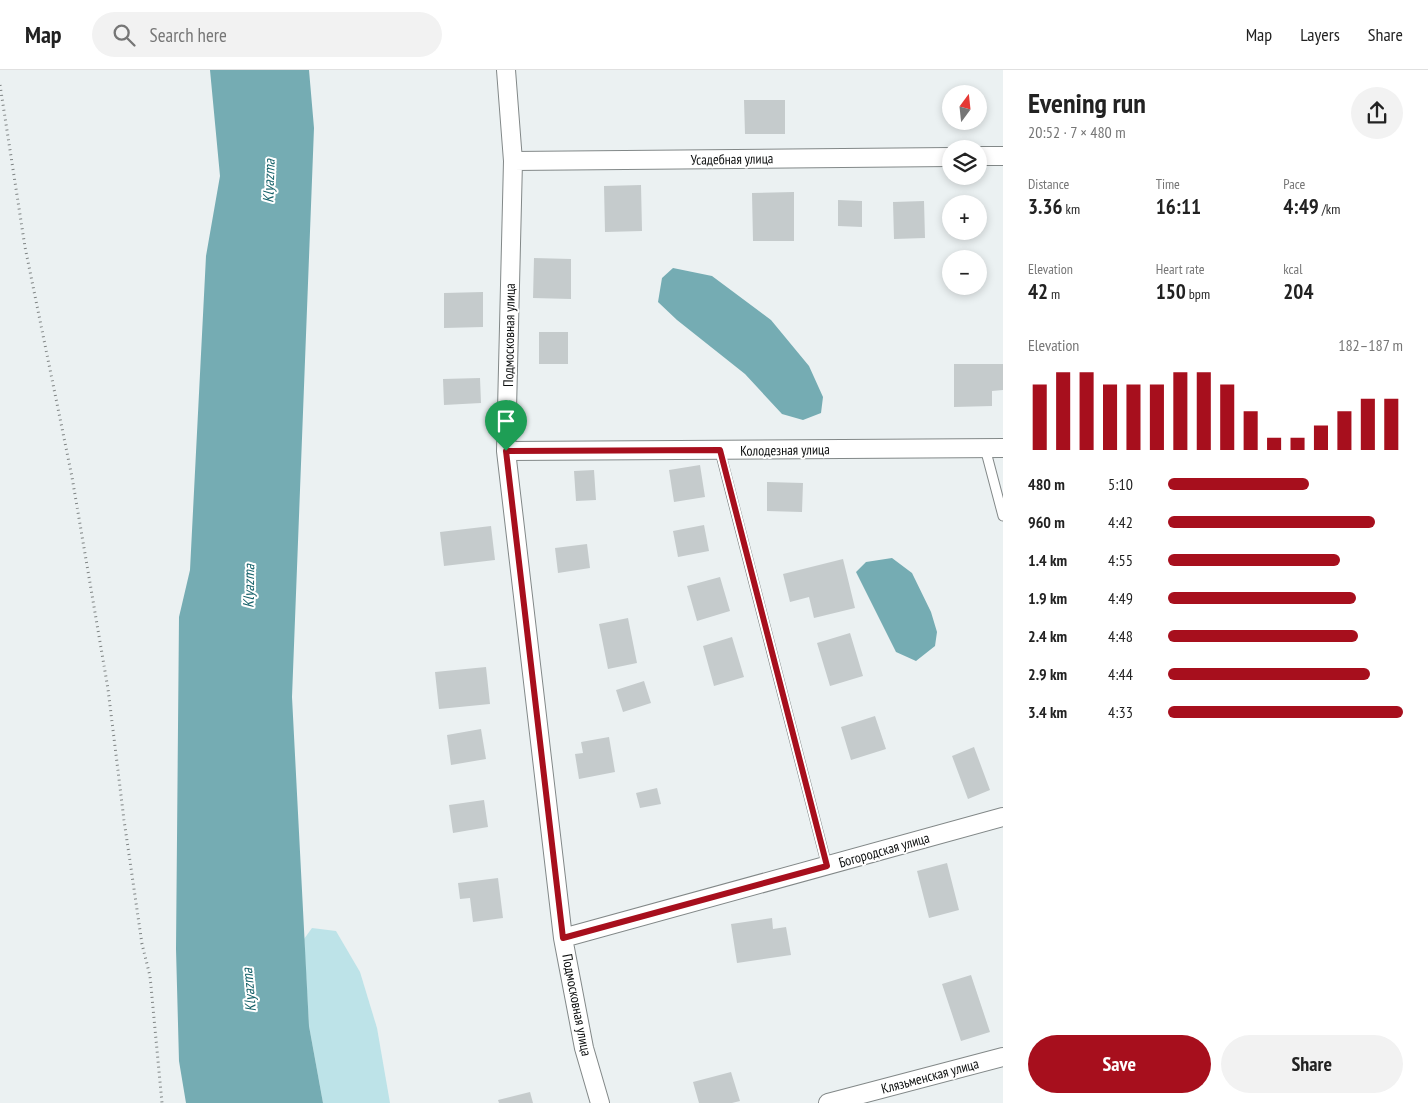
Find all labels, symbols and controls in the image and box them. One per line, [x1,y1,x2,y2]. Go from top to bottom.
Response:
search box [92,12,442,57]
text: Map [25,19,62,50]
icon: search [110,21,138,49]
text: Search here [150,23,227,47]
text: Map [1246,23,1272,46]
text: Layers [1300,23,1340,46]
text: Share [1368,23,1403,46]
text: Evening run [1028,84,1146,121]
north arrow [942,85,988,130]
map controls [942,85,987,295]
button: share [1351,87,1403,139]
text: 20:52 · 7 × 480 m [1028,122,1126,142]
button: layers [942,140,987,185]
street label: Усадебная улица [690,149,774,169]
water label: Klyazma [258,158,279,203]
text: Distance [1028,175,1069,193]
text: Time [1156,175,1180,193]
text: Pace [1283,175,1305,193]
text: 3.36 [1028,193,1063,220]
text: 16:11 [1156,193,1201,220]
text: 4:49 [1283,193,1319,220]
button: + [942,195,987,240]
text: km [1063,200,1080,218]
text: /km [1319,200,1340,218]
button: − [942,250,987,295]
text: Elevation [1028,260,1073,278]
text: Heart rate [1156,260,1205,278]
text: kcal [1283,260,1302,278]
text: 42 [1028,278,1048,305]
text: 150 [1156,278,1186,305]
text: 204 [1283,278,1313,305]
street label: Подмосковная улица [499,283,519,387]
text: m [1048,285,1060,303]
text: bpm [1186,285,1210,303]
text: Elevation [1028,335,1079,355]
text: 182–187 m [1338,335,1403,355]
pin [485,400,527,451]
icon: arrive [492,407,520,435]
street label: Колодезная улица [740,440,830,460]
text: 480 m [1028,474,1065,494]
text: 5:10 [1108,474,1133,494]
text: 960 m [1028,512,1065,532]
text: 4:42 [1108,512,1133,532]
text: 1.4 km [1028,550,1067,570]
text: 4:55 [1108,550,1133,570]
water label: Klyazma [239,563,258,608]
text: 1.9 km [1028,588,1067,608]
text: 4:49 [1108,588,1133,608]
text: 2.4 km [1028,626,1067,646]
text: 4:48 [1108,626,1133,646]
text: 2.9 km [1028,664,1067,684]
text: 4:44 [1108,664,1133,684]
text: 3.4 km [1028,702,1067,722]
text: 4:33 [1108,702,1133,722]
street label: Богородская улица [837,828,931,872]
street label: Подмосковная улица [558,952,596,1058]
water label: Klyazma [237,966,260,1013]
button: Save [1028,1035,1211,1093]
button: Share [1221,1035,1403,1093]
street label: Клязьменская улица [879,1054,981,1098]

